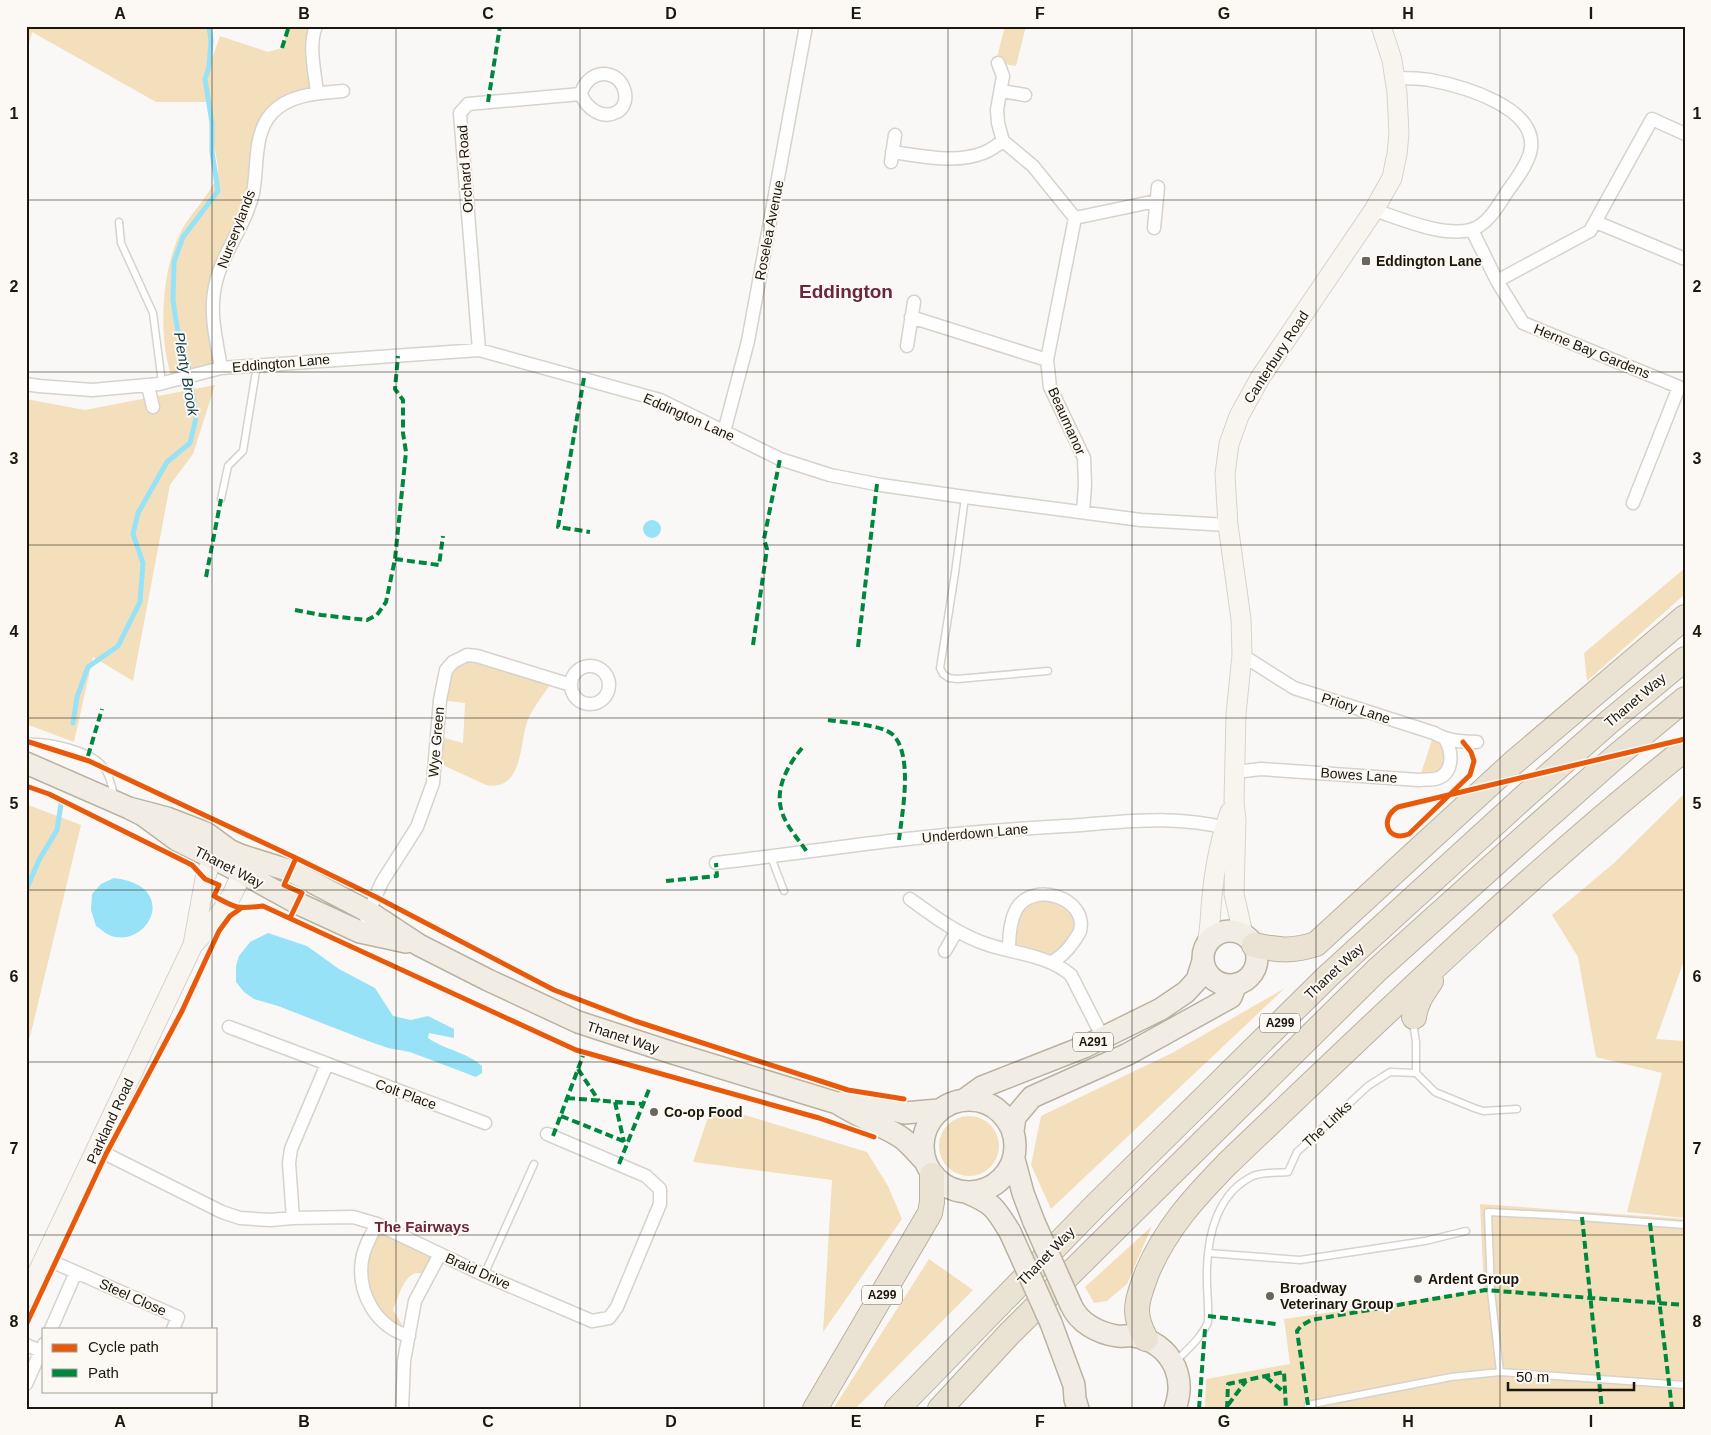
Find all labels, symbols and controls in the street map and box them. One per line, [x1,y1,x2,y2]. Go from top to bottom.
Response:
text: A [114,5,126,22]
text: B [298,5,310,22]
text: C [482,5,494,22]
text: D [665,5,677,22]
text: E [851,5,862,22]
text: F [1035,5,1045,22]
text: G [1218,5,1230,22]
text: H [1402,5,1414,22]
text: I [1589,5,1593,22]
text: 1 [10,105,19,122]
text: 1 [1693,105,1702,122]
street label: Orchard Road [454,125,476,213]
street label: Roselea Avenue [751,178,787,281]
street label: Nurserylands [214,188,258,270]
place label: Eddington Lane [1376,253,1482,269]
marker: Eddington Lane [1360,255,1372,267]
text: 2 [10,278,19,295]
text: 2 [1693,278,1702,295]
district label: Eddington [799,281,893,302]
street label: Canterbury Road [1240,308,1312,406]
street label: Herne Bay Gardens [1532,320,1652,382]
water label: Plenty Brook [171,331,203,419]
street label: Eddington Lane [231,351,331,375]
street label: Beaumanor [1045,385,1089,458]
street label: Eddington Lane [641,390,737,444]
text: 3 [10,450,19,467]
text: 3 [1693,450,1702,467]
text: 4 [10,623,19,640]
text: 4 [1693,623,1702,640]
street label: Thanet Way [1601,670,1669,730]
street label: Priory Lane [1319,689,1393,727]
street label: Wye Green [425,706,447,778]
street label: Bowes Lane [1320,764,1398,786]
text: 5 [10,795,19,812]
text: 5 [1693,795,1702,812]
street label: Underdown Lane [921,820,1029,846]
street label: Thanet Way [192,843,266,891]
street label: Thanet Way [1301,940,1367,1002]
text: 6 [10,968,19,985]
text: 6 [1693,968,1702,985]
road number: A299 [1260,1014,1300,1032]
street label: Thanet Way [585,1018,661,1056]
road number: A291 [1073,1032,1113,1052]
street label: Parkland Road [83,1076,137,1166]
street label: Colt Place [373,1076,439,1113]
street label: The Links [1299,1097,1355,1151]
place label: Co-op Food [664,1104,743,1120]
marker: Co-op Food [648,1106,660,1118]
text: 7 [10,1140,19,1157]
text: 7 [1693,1140,1702,1157]
district label: The Fairways [374,1218,470,1235]
street label: Thanet Way [1014,1223,1078,1289]
street label: Braid Drive [443,1250,513,1292]
place label: Ardent Group [1428,1271,1519,1287]
marker: Ardent Group [1412,1273,1424,1285]
street label: Steel Close [97,1275,169,1319]
place label: Broadway Veterinary Group [1280,1280,1394,1312]
road number: A299 [862,1286,902,1304]
marker: Broadway Veterinary Group [1264,1290,1276,1302]
text: 8 [10,1313,19,1330]
text: 8 [1693,1313,1702,1330]
legend [42,1328,218,1392]
text: Cycle path [88,1338,159,1355]
scale bar [1508,1360,1635,1392]
text: Path [88,1364,119,1381]
text: 50 m [1516,1368,1549,1385]
text: A [114,1413,126,1430]
text: B [298,1413,310,1430]
text: C [482,1413,494,1430]
text: D [665,1413,677,1430]
text: E [851,1413,862,1430]
text: F [1035,1413,1045,1430]
text: G [1218,1413,1230,1430]
text: H [1402,1413,1414,1430]
text: I [1589,1413,1593,1430]

